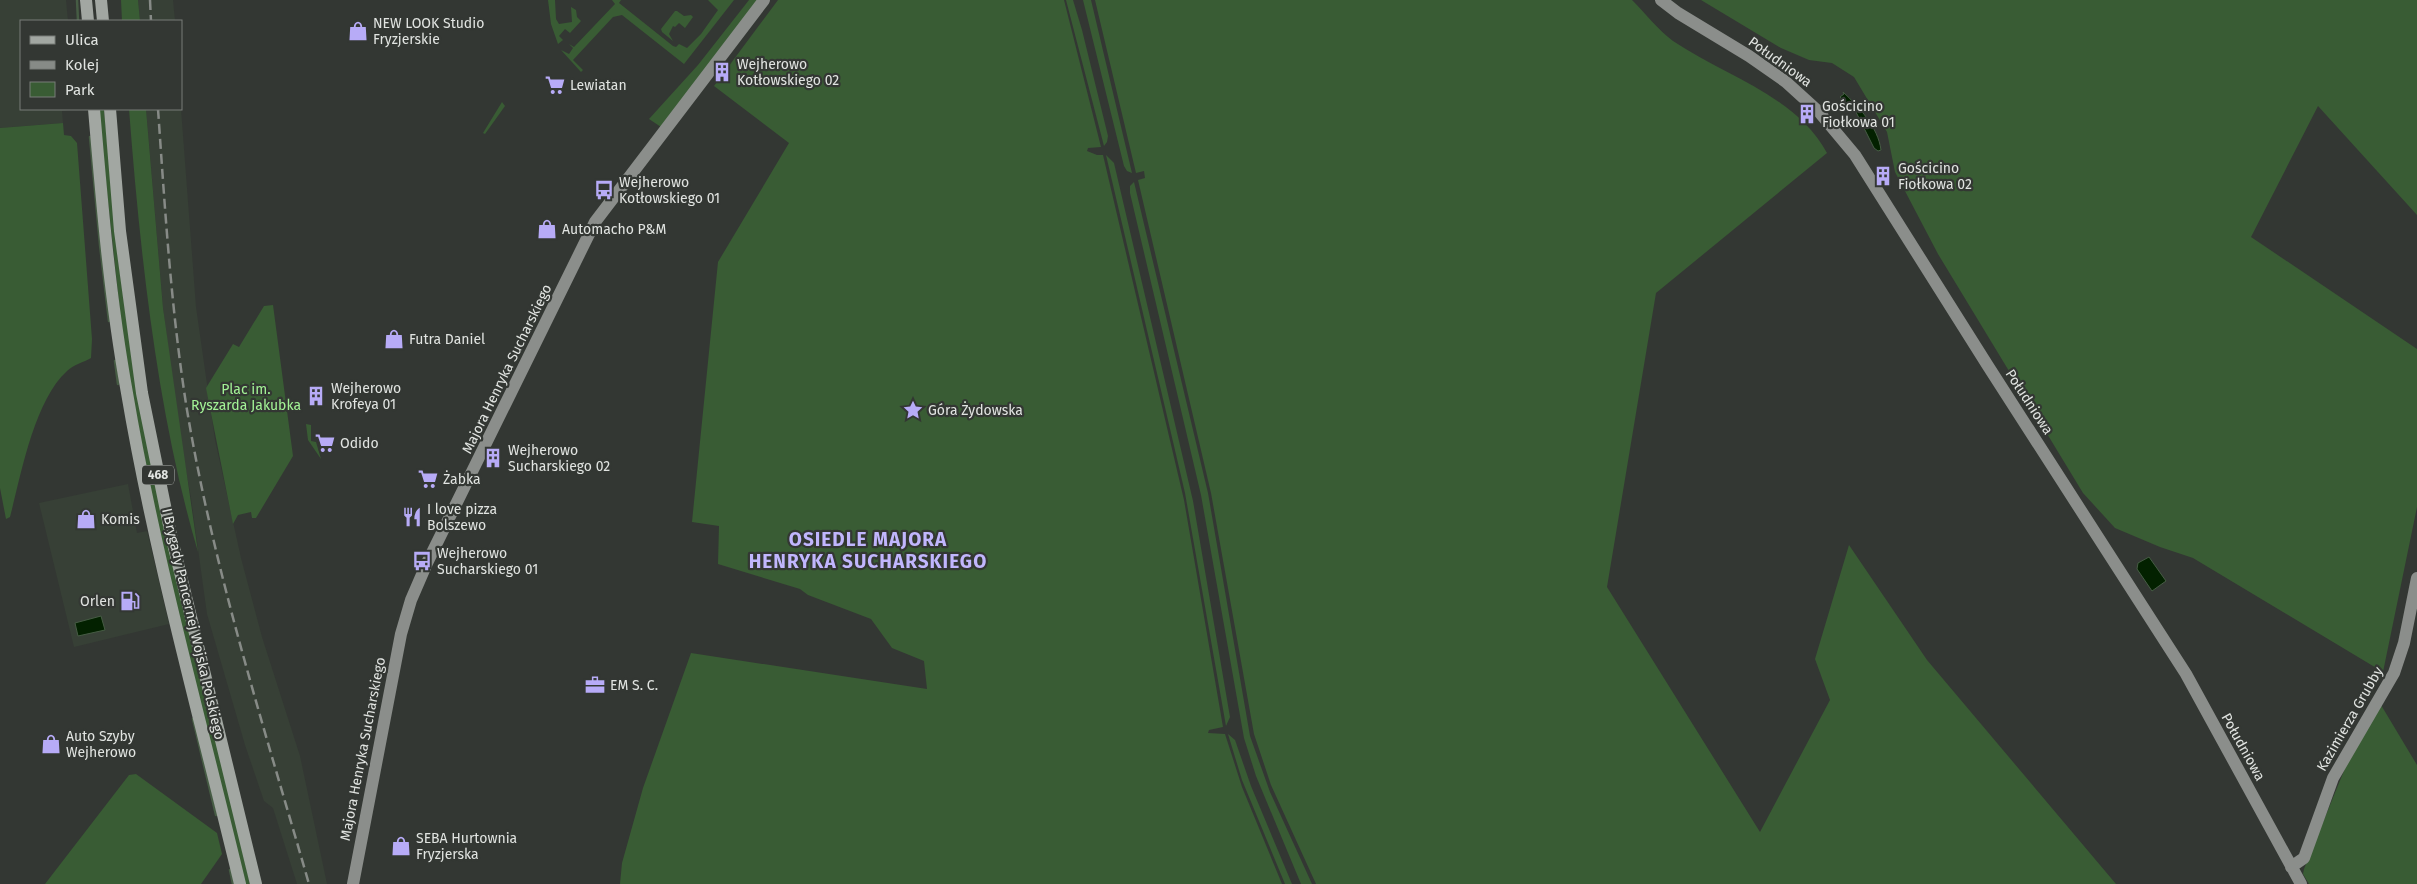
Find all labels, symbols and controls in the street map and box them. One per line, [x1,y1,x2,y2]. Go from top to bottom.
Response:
place label: NEW LOOK Studio Fryzjerskie [373,15,484,48]
legend [20,20,182,110]
shop icon: NEW LOOK Studio Fryzjerskie [347,20,369,42]
text: Ulica [65,31,99,49]
street label: Południowa [1745,33,1815,91]
text: Kolej [65,56,99,74]
place label: Wejherowo Kotłowskiego 02 [737,56,839,89]
building icon: Wejherowo Kotłowskiego 02 [711,61,733,83]
supermarket icon: Lewiatan [544,74,566,96]
place label: Lewiatan [570,77,627,94]
text: Park [65,81,95,99]
place label: Gościcino Fiołkowa 01 [1822,98,1895,131]
building icon: Gościcino Fiołkowa 01 [1796,103,1818,125]
place label: Gościcino Fiołkowa 02 [1898,160,1972,193]
building icon: Gościcino Fiołkowa 02 [1872,165,1894,187]
place label: Wejherowo Kotłowskiego 01 [619,174,720,207]
bus stop icon: Wejherowo Kotłowskiego 01 [593,179,615,201]
shop icon: Automacho P&M [536,218,558,240]
place label: Automacho P&M [562,221,666,238]
street label: Majora Henryka Sucharskiego [458,281,556,457]
shop icon: Futra Daniel [383,328,405,350]
place label: Futra Daniel [409,331,485,348]
street label: Południowa [2002,366,2056,438]
place label: Wejherowo Krofeya 01 [331,380,401,413]
park label: Plac im. Ryszarda Jakubka [191,381,301,414]
building icon: Wejherowo Krofeya 01 [305,385,327,407]
place icon: Góra Żydowska [902,399,924,421]
place label: Góra Żydowska [928,401,1023,419]
supermarket icon: Odido [314,432,336,454]
place label: Odido [340,435,379,452]
place label: Wejherowo Sucharskiego 02 [508,442,610,475]
building icon: Wejherowo Sucharskiego 02 [482,447,504,469]
road number: 468 [142,466,174,484]
supermarket icon: Żabka [417,468,439,490]
place label: Żabka [443,470,481,488]
place label: I love pizza Bolszewo [427,501,497,534]
restaurant icon: I love pizza Bolszewo [401,506,423,528]
street label: I Brygady Pancernej Wojska Polskiego [158,507,228,741]
shop icon: Komis [75,508,97,530]
place label: Komis [101,511,140,528]
district label: OSIEDLE MAJORA HENRYKA SUCHARSKIEGO [749,528,987,573]
place label: Wejherowo Sucharskiego 01 [437,545,538,578]
bus stop icon: Wejherowo Sucharskiego 01 [411,550,433,572]
fuel station icon: Orlen [119,590,141,612]
place label: Orlen [80,593,115,610]
street label: Majora Henryka Sucharskiego [337,656,389,842]
street label: Kazimierza Grubby [2313,664,2387,774]
office icon: EM S. C. [584,674,606,696]
place label: EM S. C. [610,677,658,694]
street label: Południowa [2217,710,2269,784]
place label: Auto Szyby Wejherowo [66,728,136,761]
shop icon: Auto Szyby Wejherowo [40,733,62,755]
place label: SEBA Hurtownia Fryzjerska [416,830,517,863]
shop icon: SEBA Hurtownia Fryzjerska [390,835,412,857]

